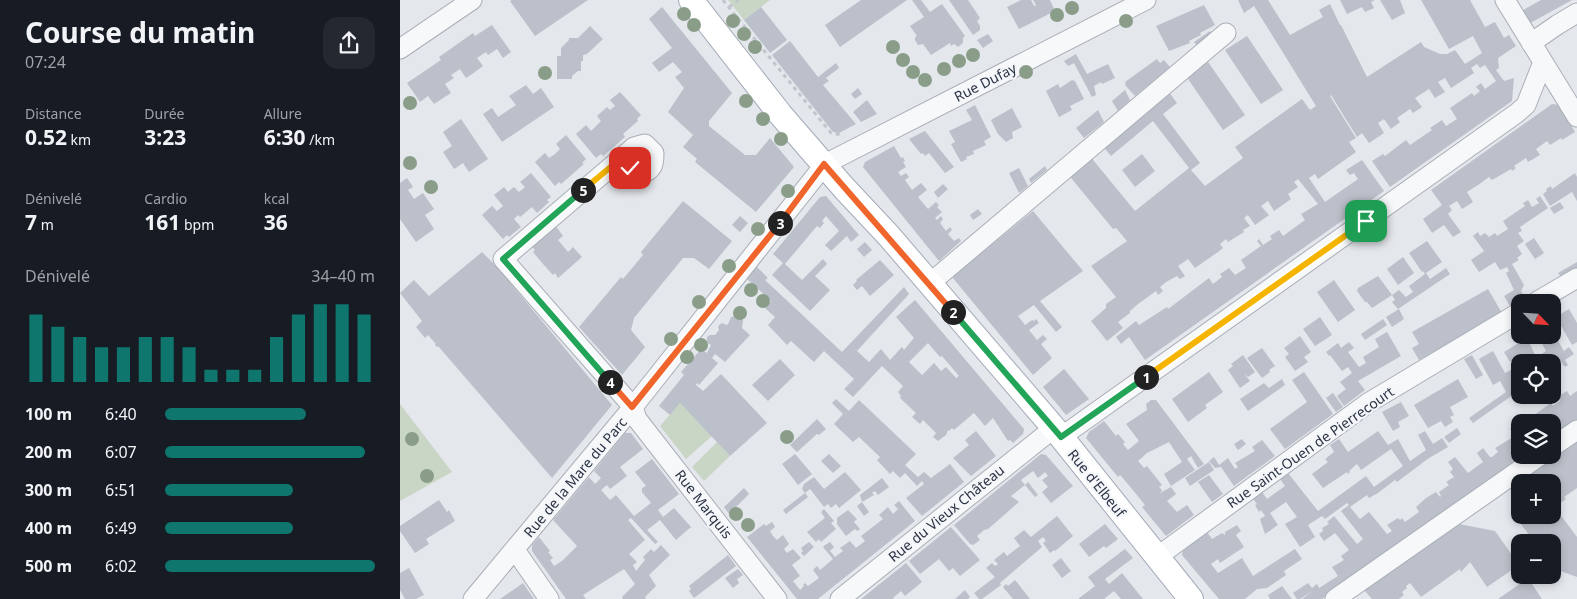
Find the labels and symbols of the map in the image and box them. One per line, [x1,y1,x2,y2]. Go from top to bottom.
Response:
street label: Rue Dufay [951,58,1020,106]
pin [609,147,651,189]
pin: 5 [570,178,596,202]
pin [1345,200,1387,242]
pin: 3 [768,210,792,236]
north arrow [1511,294,1561,344]
pin: 2 [940,300,966,324]
pin: 1 [1134,364,1158,390]
pin: 4 [598,370,622,394]
street label: Rue Saint-Ouen de Pierrecourt [1223,382,1397,512]
street label: Rue de la Mare du Parc [519,413,631,541]
street label: Rue d'Elbeuf [1064,445,1131,522]
street label: Rue du Vieux Château [884,460,1008,566]
street label: Rue Marquis [671,466,737,543]

